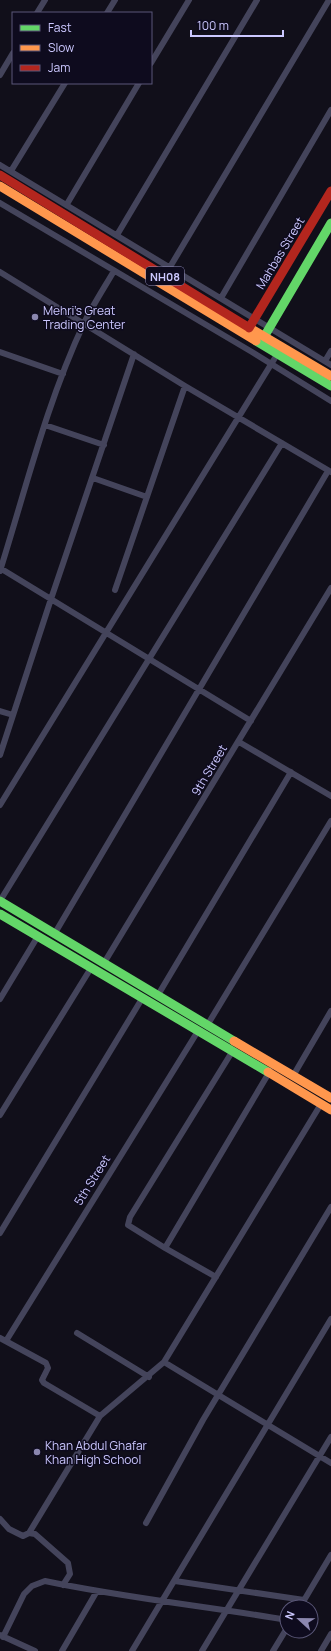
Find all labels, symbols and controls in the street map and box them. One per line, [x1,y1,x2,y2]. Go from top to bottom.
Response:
legend [12,12,152,84]
scale bar [191,12,283,38]
text: 100 m [197,17,229,34]
text: Fast [48,19,72,36]
text: Slow [48,39,74,56]
text: Jam [48,59,70,76]
street label: Mahbas Street [252,213,308,292]
road number: NH08 [146,267,184,285]
place label: Mehri's Great Trading Center [43,302,126,333]
marker: Mehri's Great Trading Center [30,312,40,322]
street label: 9th Street [187,741,231,799]
street label: 5th Street [70,1151,114,1208]
place label: Khan Abdul Ghafar Khan High School [45,1437,148,1468]
marker: Khan Abdul Ghafar Khan High School [32,1447,42,1457]
north arrow [279,1599,319,1639]
text: N [281,1609,298,1622]

